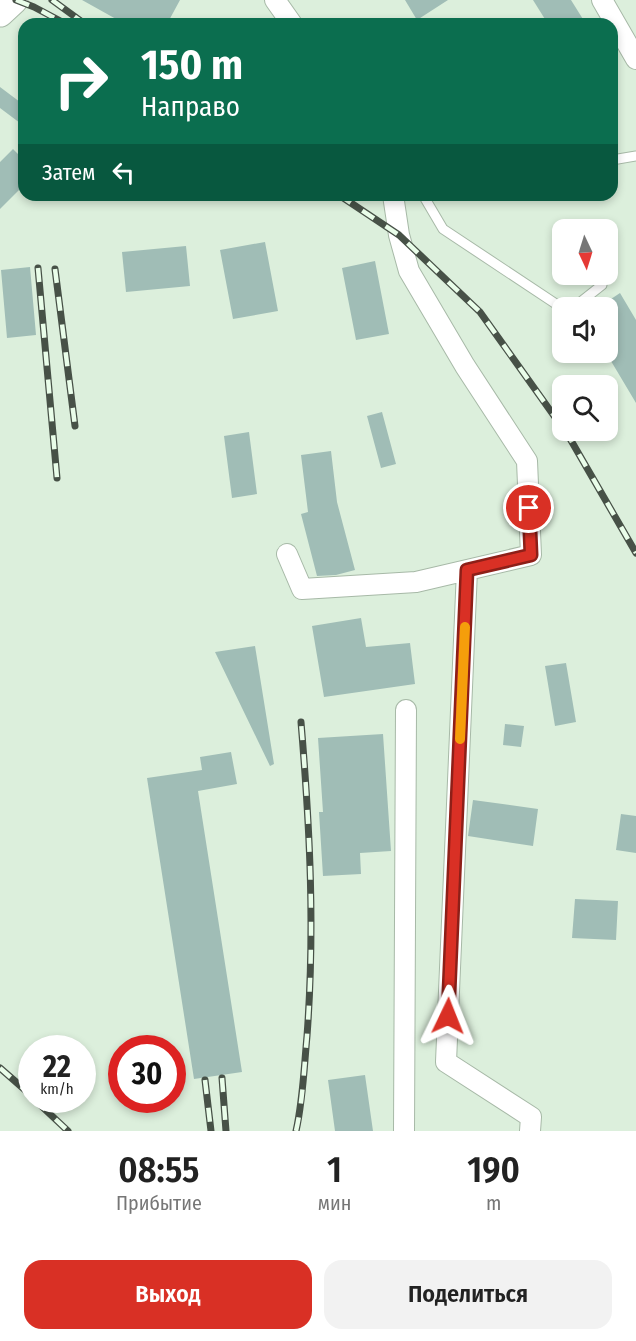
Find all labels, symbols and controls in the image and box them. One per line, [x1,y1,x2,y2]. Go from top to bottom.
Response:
text: 150 m [141,40,243,90]
icon: right [42,42,120,120]
text: Направо [141,91,240,123]
icon: left [107,156,140,189]
text: Затем [42,159,95,186]
north arrow [552,219,618,285]
map controls [552,219,618,441]
button: sound [552,297,618,363]
button: search [552,375,618,441]
pin [503,482,554,533]
icon: arrive [512,491,545,524]
position arrow [416,984,480,1048]
speed limit sign: 30 [108,1035,186,1113]
text: 22 [43,1049,71,1085]
text: km/h [40,1080,74,1098]
text: 08:55 [118,1148,200,1192]
text: 1 [327,1148,342,1192]
text: 190 [467,1148,520,1192]
text: Прибытие [116,1191,202,1215]
text: мин [318,1191,351,1215]
text: m [486,1191,501,1215]
button: Выход [24,1260,312,1329]
button: Поделиться [324,1260,612,1329]

